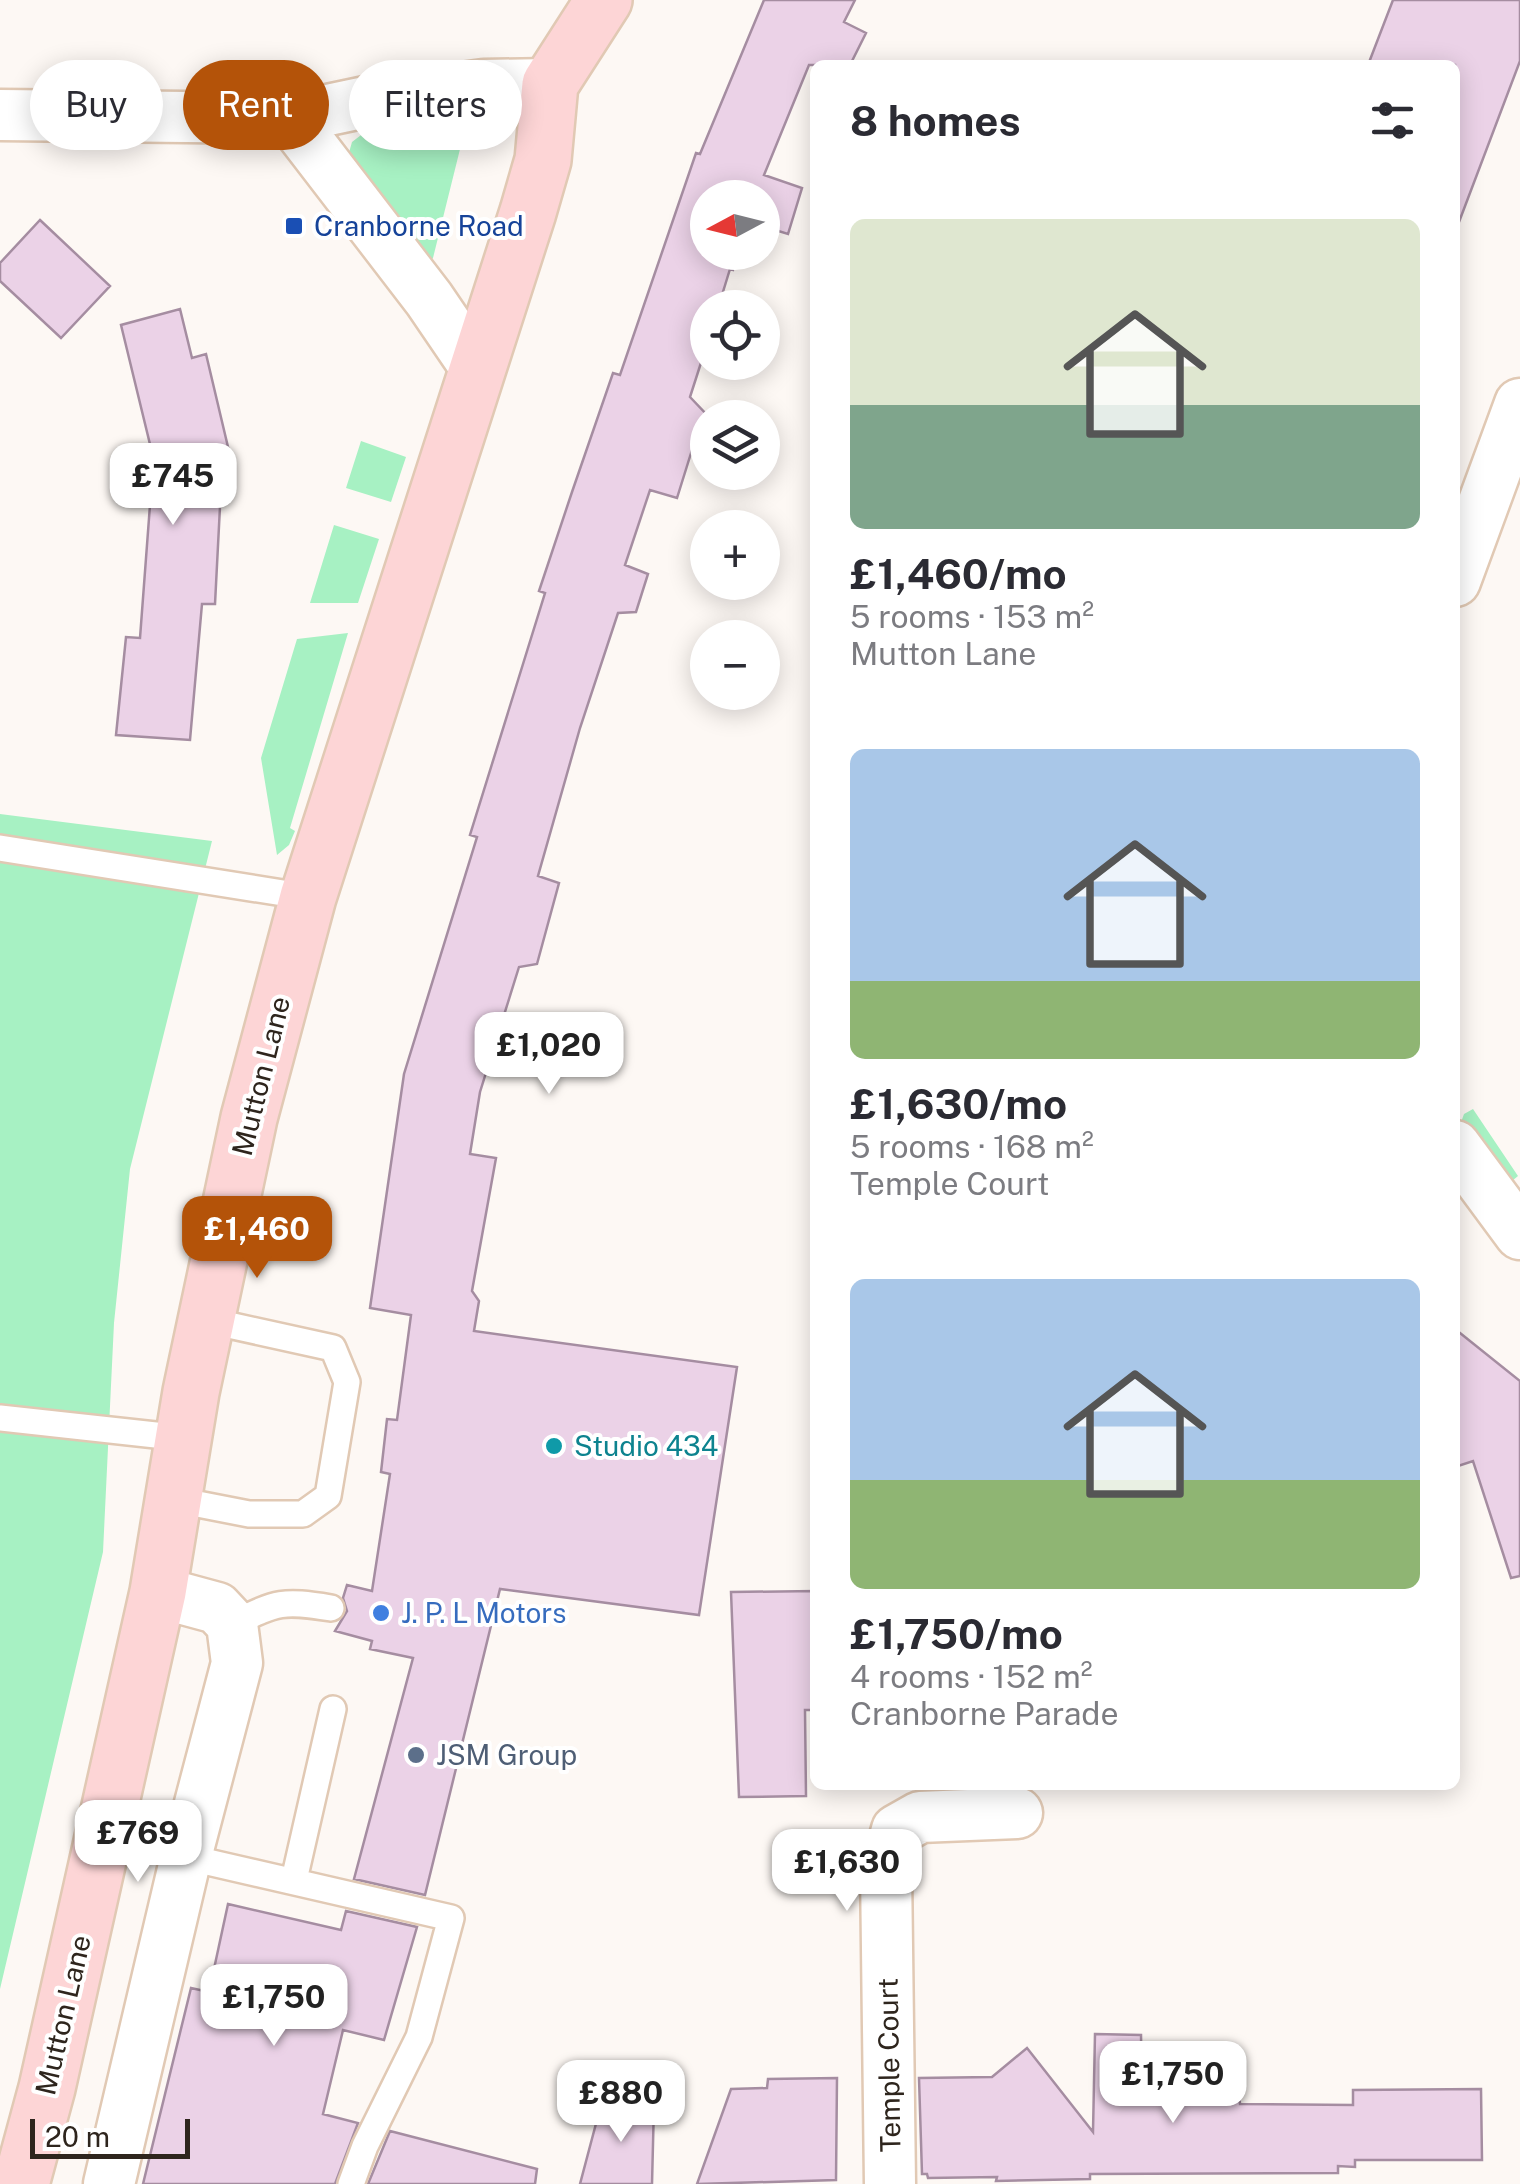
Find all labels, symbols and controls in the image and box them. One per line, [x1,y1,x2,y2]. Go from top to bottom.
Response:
chip: Buy [30,60,163,150]
chip: Rent [183,60,329,150]
chip: Filters [349,60,522,150]
icon: filters [1365,93,1420,148]
text: 8 homes [850,96,1021,145]
north arrow [690,180,780,270]
map controls [690,180,780,710]
place label: Cranborne Road [314,209,524,242]
marker: Cranborne Road [283,215,305,237]
icon: home [1045,284,1225,464]
button: locate [690,290,780,380]
button: layers [690,400,780,490]
pin: £745 [114,443,232,528]
text: £745 [132,457,214,494]
button: + [690,510,780,600]
text: £1,460/mo [850,549,1067,598]
text: 5 rooms · 153 m² [850,598,1094,635]
button: − [690,620,780,710]
text: Mutton Lane [850,635,1036,672]
icon: home [1045,814,1225,994]
street label: Mutton Lane [225,993,296,1159]
pin: £1,020 [468,1012,630,1097]
text: £1,020 [497,1026,601,1063]
text: £1,630/mo [850,1079,1067,1128]
text: 5 rooms · 168 m² [850,1128,1094,1165]
text: Temple Court [850,1165,1050,1202]
pin: £1,460 [176,1196,338,1281]
text: £1,460 [204,1210,310,1247]
icon: home [1045,1344,1225,1524]
place label: Studio 434 [574,1429,718,1462]
marker: Studio 434 [543,1435,565,1457]
place label: J. P. L Motors [401,1596,566,1629]
marker: J. P. L Motors [370,1602,392,1624]
text: £1,750/mo [850,1609,1063,1658]
text: 4 rooms · 152 m² [850,1658,1092,1695]
text: Cranborne Parade [850,1695,1119,1732]
place label: JSM Group [436,1738,577,1771]
marker: JSM Group [405,1744,427,1766]
pin: £769 [79,1800,197,1885]
text: £769 [97,1814,179,1851]
pin: £1,630 [766,1829,928,1914]
text: £1,630 [794,1843,900,1880]
street label: Mutton Lane [28,1932,97,2098]
pin: £1,750 [193,1964,355,2049]
street label: Temple Court [870,1977,907,2153]
text: £1,750 [223,1978,325,2015]
pin: £1,750 [1092,2041,1254,2126]
text: £1,750 [1122,2055,1224,2092]
pin: £880 [562,2060,680,2145]
text: £880 [579,2074,663,2111]
scale bar [30,2114,190,2158]
text: 20 m [45,2120,110,2153]

